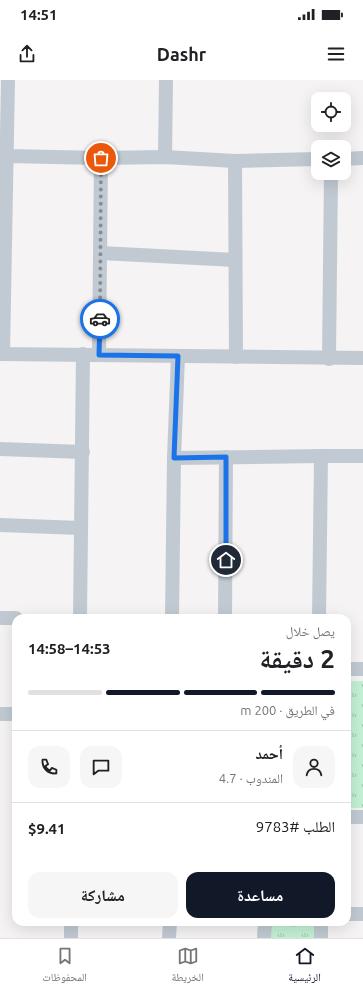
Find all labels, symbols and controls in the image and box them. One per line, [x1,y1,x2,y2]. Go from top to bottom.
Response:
text: 14:51 [20,6,58,23]
icon: share [16,43,38,65]
icon: menu [325,43,347,65]
text: Dashr [157,44,206,64]
map controls [311,92,351,180]
button: locate [311,92,351,132]
button: layers [311,140,351,180]
pin [84,141,118,175]
icon: bag [90,147,112,169]
courier [80,299,120,339]
icon: car [89,308,111,330]
pin [209,543,243,577]
icon: home [215,549,237,571]
text: يصل خلال [286,624,335,638]
text: 14:53–14:58 [28,640,111,657]
text: 2 دقيقة [260,644,335,673]
text: في الطريق · 200 m [240,703,335,717]
text: أحمد [256,745,283,762]
button: phone [28,746,70,788]
button: chat [80,746,122,788]
button: person [293,746,335,788]
text: المندوب · 4.7 [219,771,283,785]
text: الطلب #9783 [256,818,335,835]
text: $9.41 [28,820,66,837]
button: مشاركة [28,872,178,918]
button: مساعدة [186,872,335,918]
tab: المحفوظات [42,945,87,988]
tab: الخريطة [171,945,204,988]
tab: الرئيسية [288,945,321,988]

